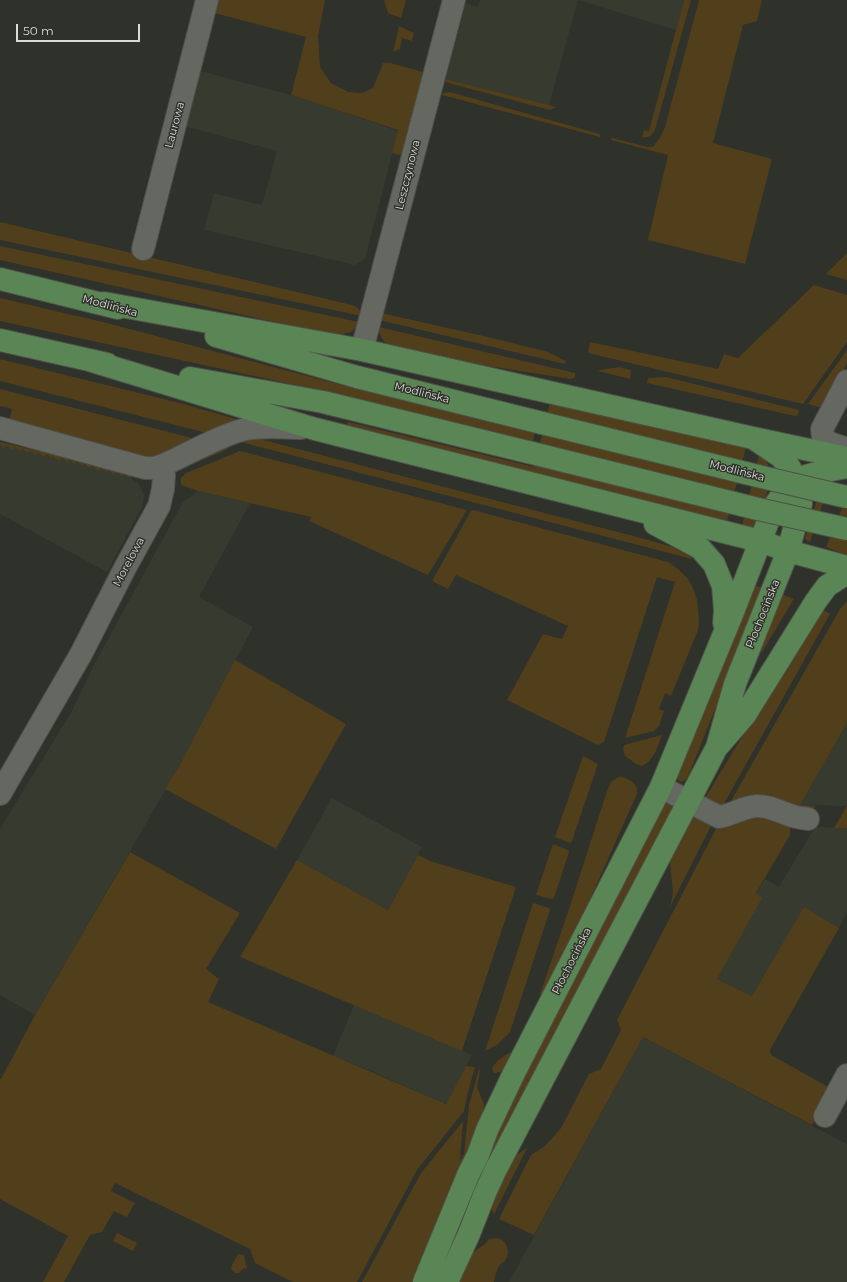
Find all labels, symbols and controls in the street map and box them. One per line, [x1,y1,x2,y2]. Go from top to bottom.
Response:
scale bar [18,16,142,42]
text: 50 m [23,23,54,38]
street label: Laurowa [163,100,187,150]
street label: Leszczynowa [393,139,423,211]
street label: Modlińska [81,292,139,320]
street label: Modlińska [393,380,451,406]
street label: Modlińska [708,458,766,484]
street label: Morelowa [111,535,147,589]
street label: Płochocińska [743,578,783,650]
street label: Płochocińska [550,925,594,997]

